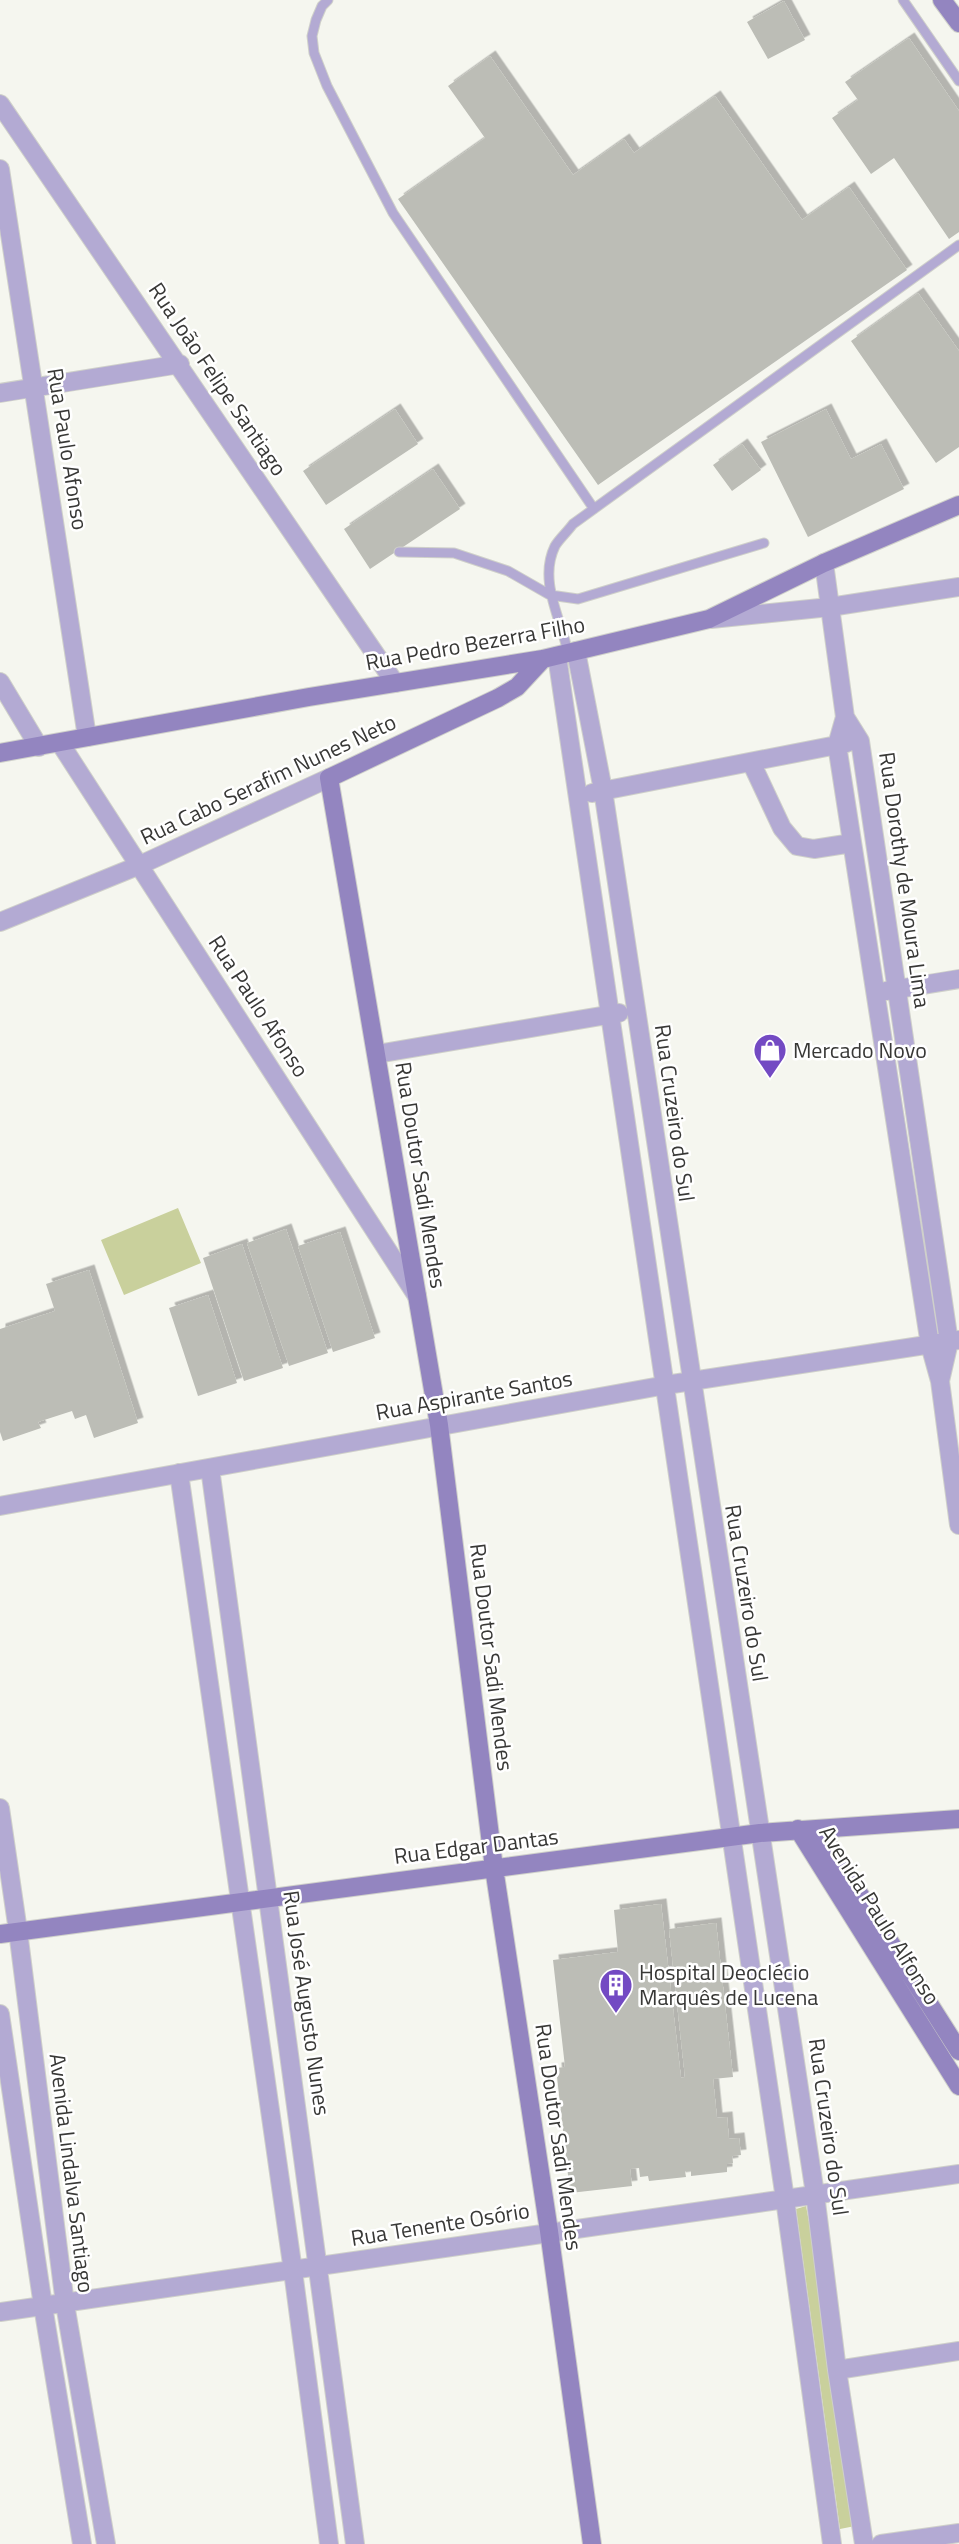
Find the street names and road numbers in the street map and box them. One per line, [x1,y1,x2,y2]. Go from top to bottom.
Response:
street label: Rua João Felipe Santiago [140,275,296,483]
street label: Rua Paulo Afonso [38,366,98,532]
street label: Rua Pedro Bezerra Filho [363,607,587,679]
street label: Rua Cabo Serafim Nunes Neto [134,705,402,853]
street label: Rua Dorothy de Moura Lima [870,750,940,1010]
street label: Rua Paulo Afonso [200,928,318,1084]
street label: Rua Cruzeiro do Sul [646,1022,704,1204]
street label: Rua Doutor Sadi Mendes [386,1059,456,1291]
street label: Rua Aspirante Santos [373,1361,575,1429]
street label: Rua Cruzeiro do Sul [716,1502,778,1684]
street label: Rua Doutor Sadi Mendes [461,1541,523,1773]
street label: Rua Edgar Dantas [392,1819,560,1873]
street label: Avenida Paulo Alfonso [811,1819,949,2011]
street label: Rua José Augusto Nunes [274,1888,340,2118]
street label: Rua Doutor Sadi Mendes [526,2021,592,2253]
street label: Rua Cruzeiro do Sul [800,2036,858,2218]
street label: Avenida Lindalva Santiago [40,2051,104,2295]
street label: Rua Tenente Osório [348,2193,532,2255]

